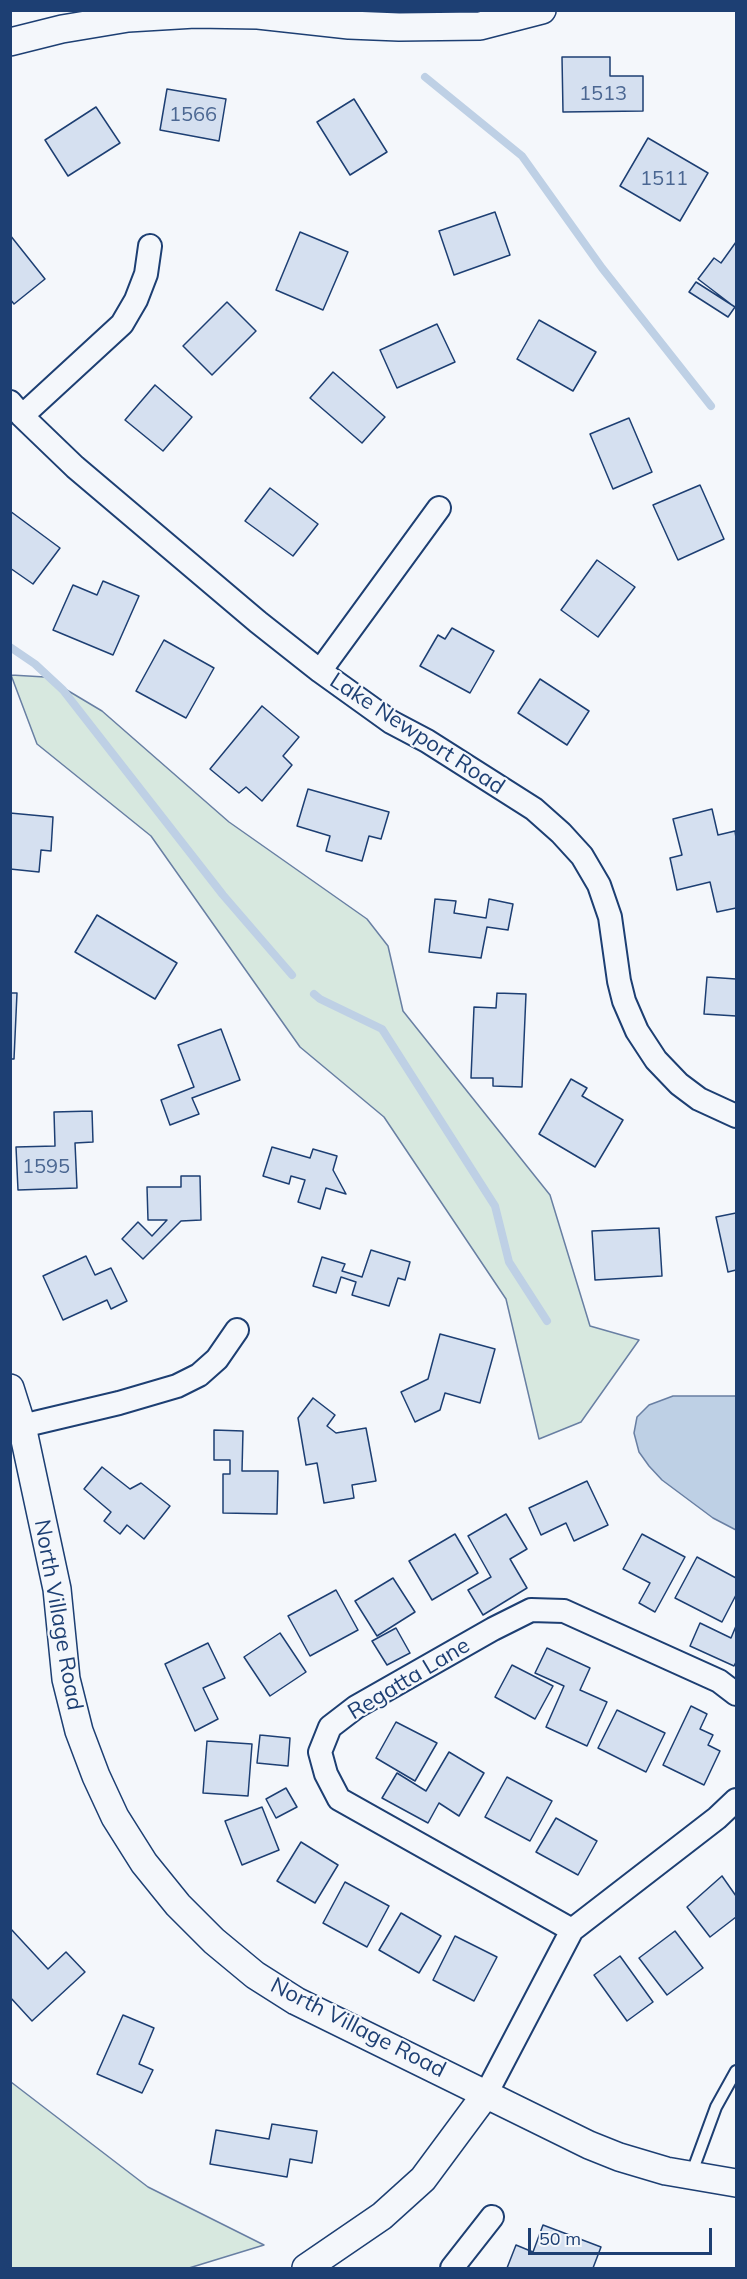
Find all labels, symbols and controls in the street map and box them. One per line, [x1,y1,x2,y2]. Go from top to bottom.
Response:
house number: 1513 [579,82,627,106]
house number: 1566 [169,103,217,127]
house number: 1511 [640,167,688,191]
street label: Lake Newport Road [325,668,509,800]
house number: 1595 [22,1155,70,1179]
street label: North Village Road [28,1518,88,1712]
street label: Regatta Lane [343,1632,475,1726]
street label: North Village Road [266,1972,450,2084]
scale bar [531,2216,716,2254]
text: 50 m [539,2227,581,2250]

